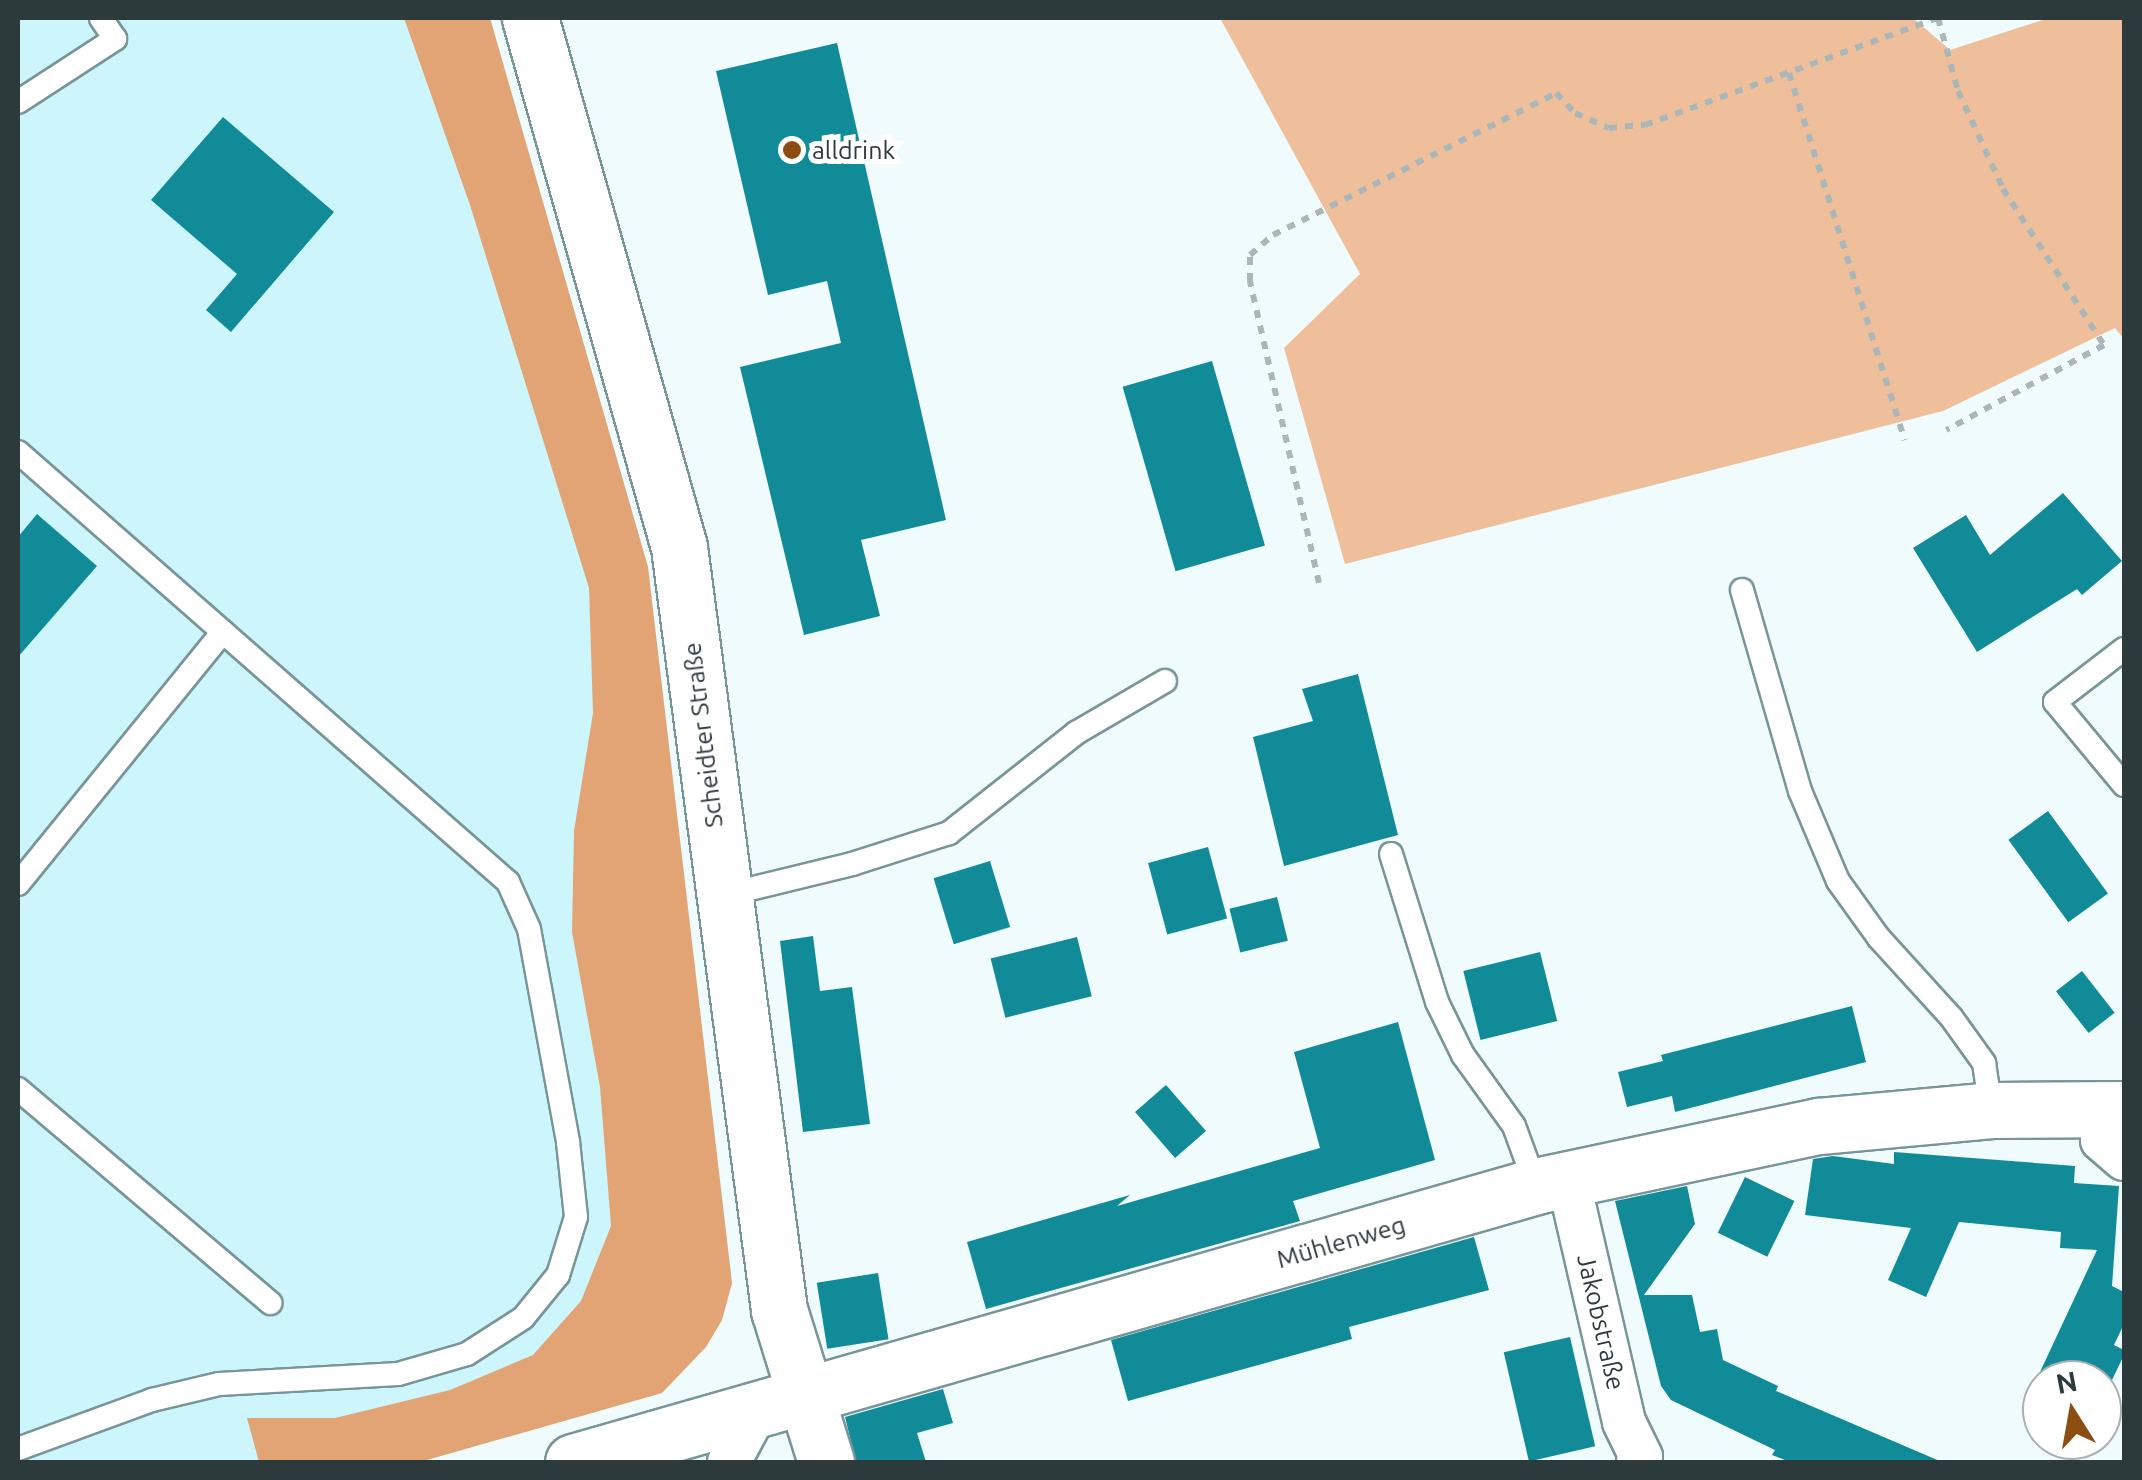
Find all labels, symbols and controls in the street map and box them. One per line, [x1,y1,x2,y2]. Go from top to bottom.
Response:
place label: alldrink [812,135,895,165]
marker: alldrink [781,139,803,161]
street label: Scheidter Straße [677,641,729,829]
street label: Mühlenweg [1273,1209,1409,1275]
street label: Jakobstraße [1571,1251,1631,1393]
north arrow [2022,1360,2122,1460]
text: N [2053,1365,2080,1399]

